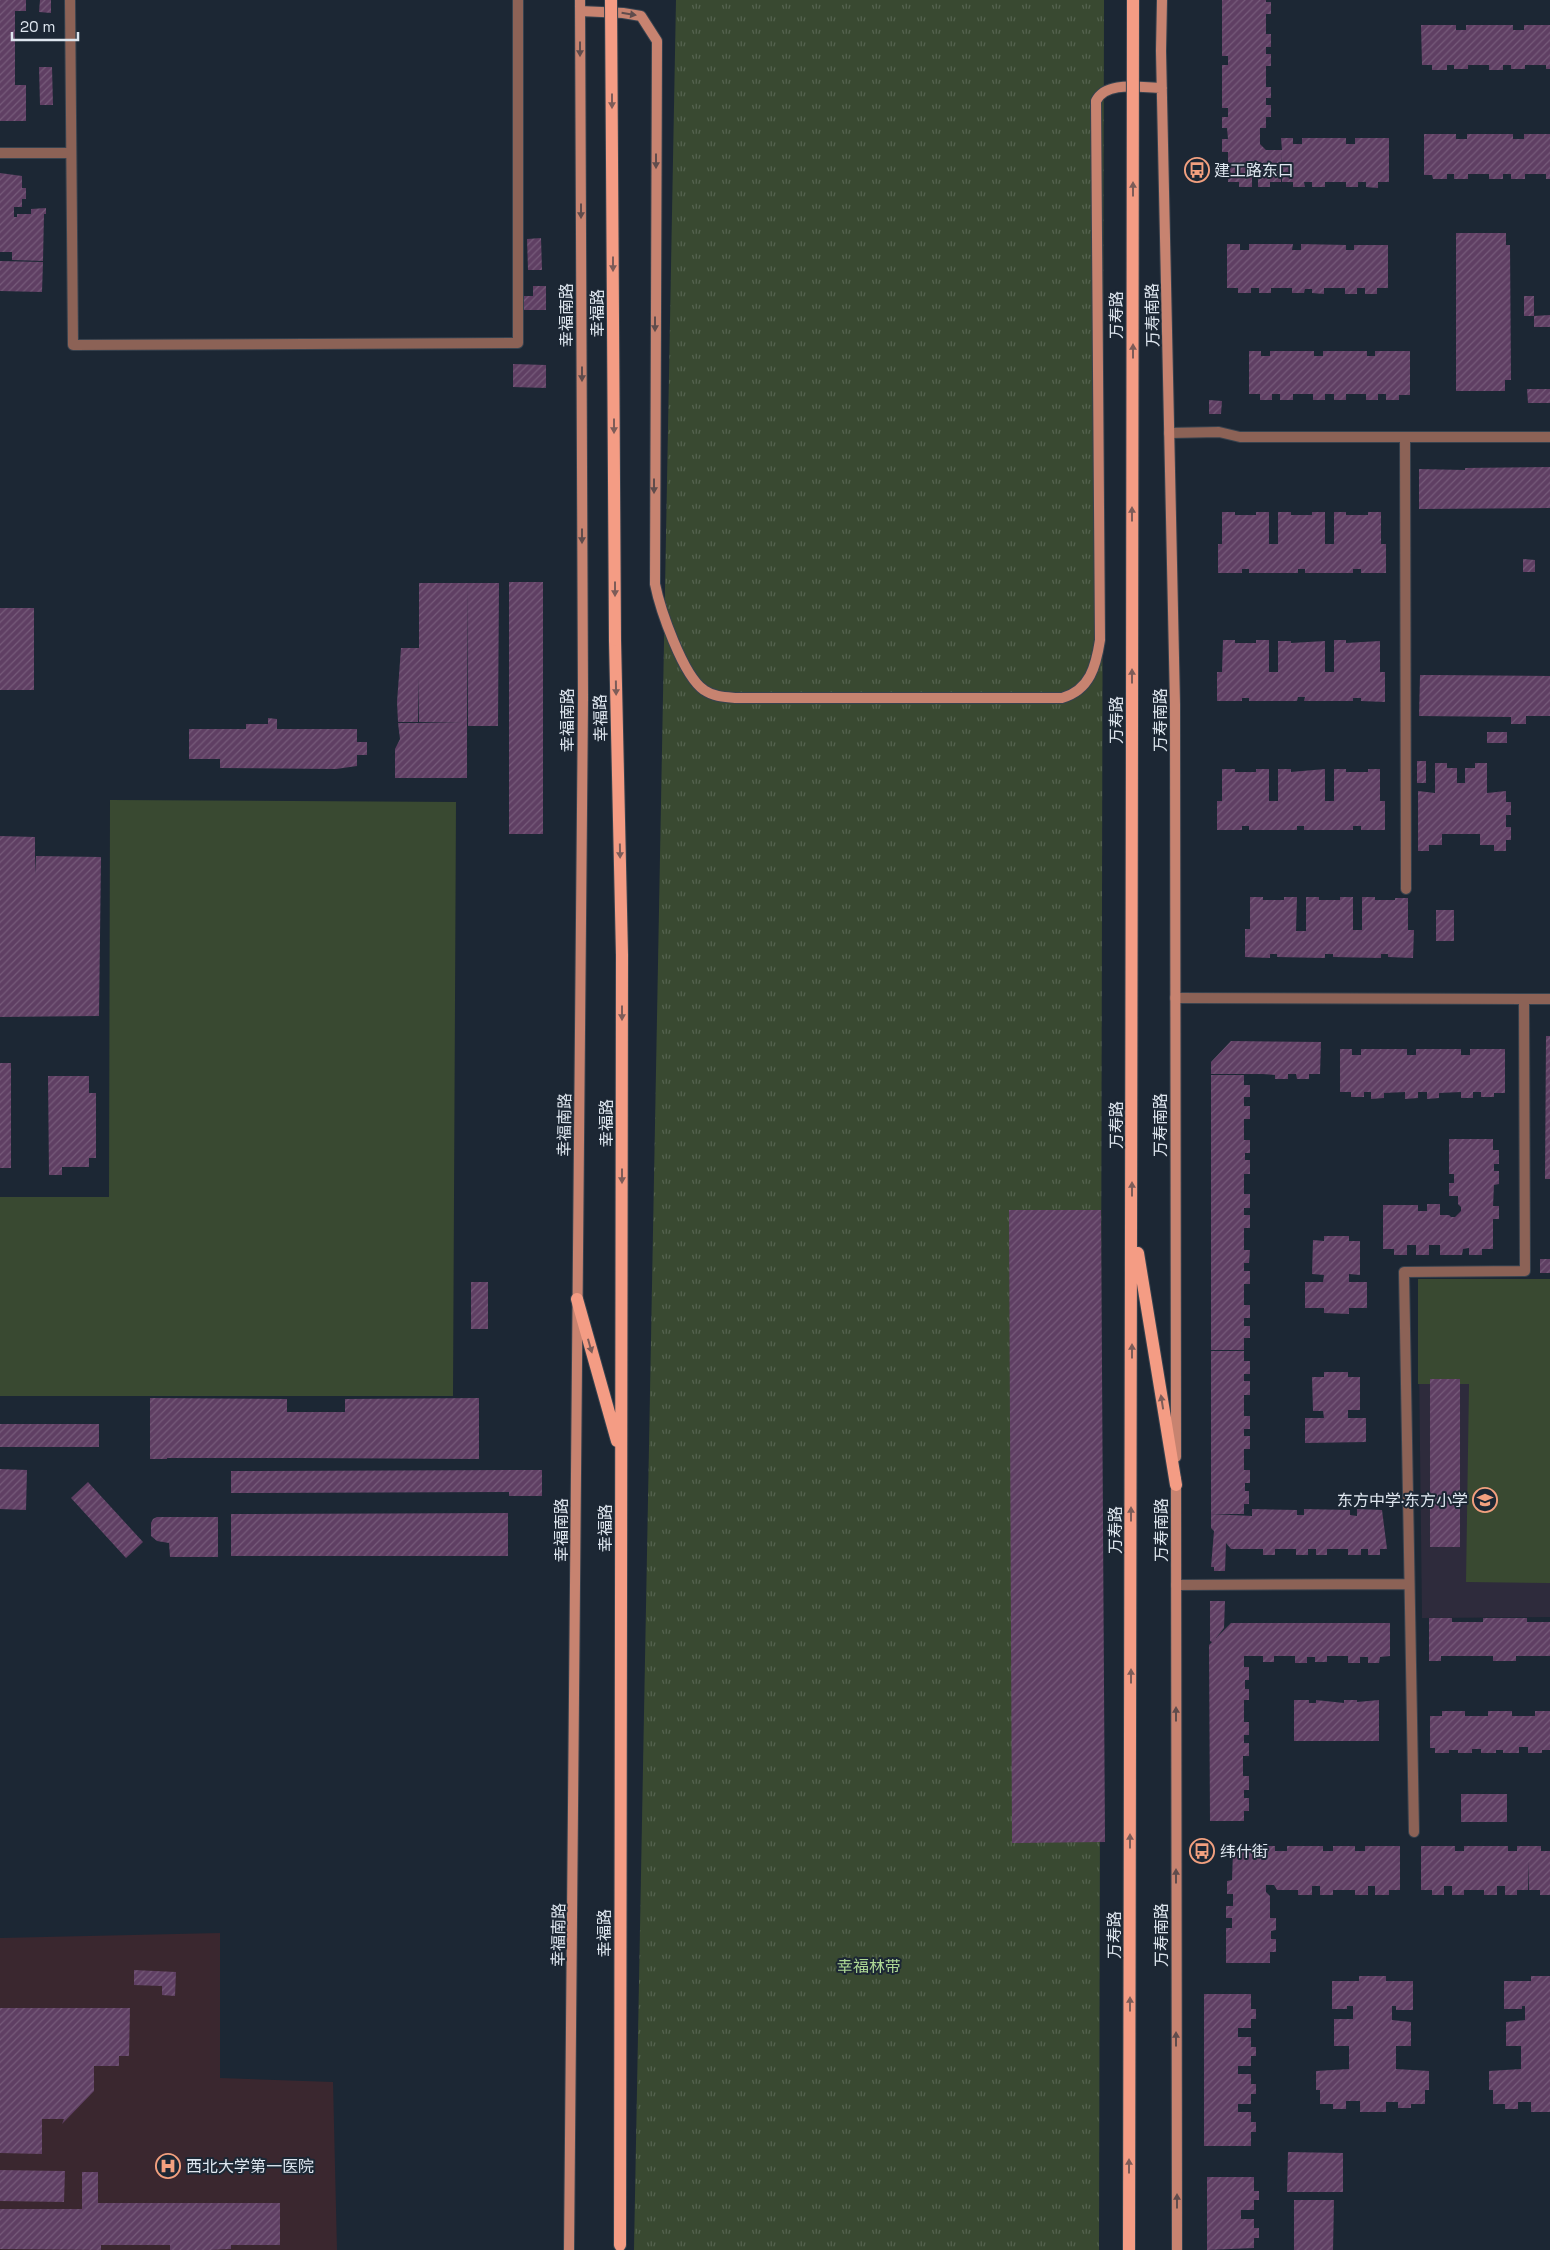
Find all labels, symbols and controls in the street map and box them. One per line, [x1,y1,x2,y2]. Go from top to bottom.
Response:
scale bar [12,10,79,42]
one-way arrow [621,10,637,18]
text: 20 m [20,17,55,36]
one-way arrow [576,41,584,57]
one-way arrow [608,93,616,109]
one-way arrow [652,154,660,170]
bus stop icon: 建工路东口 [1184,157,1210,183]
place label: 建工路东口 [1214,160,1294,181]
one-way arrow [1129,180,1137,196]
one-way arrow [577,203,585,219]
one-way arrow [609,256,617,272]
street label: 幸福南路 [556,283,577,347]
street label: 万寿南路 [1141,283,1164,347]
street label: 幸福路 [587,289,608,337]
street label: 万寿路 [1106,291,1127,339]
one-way arrow [651,316,659,332]
one-way arrow [1129,343,1137,359]
one-way arrow [578,366,586,382]
one-way arrow [610,418,618,434]
one-way arrow [650,479,658,495]
one-way arrow [1128,505,1136,521]
one-way arrow [578,528,586,544]
one-way arrow [611,581,619,597]
one-way arrow [1128,668,1136,684]
one-way arrow [612,681,620,697]
street label: 幸福南路 [557,688,578,752]
street label: 万寿南路 [1150,688,1171,752]
street label: 幸福路 [590,694,611,742]
street label: 万寿路 [1106,696,1127,744]
one-way arrow [616,843,624,859]
one-way arrow [618,1006,626,1022]
street label: 幸福南路 [553,1093,576,1157]
street label: 万寿南路 [1150,1093,1171,1157]
street label: 幸福路 [596,1099,617,1147]
street label: 万寿路 [1106,1101,1127,1149]
one-way arrow [618,1168,626,1184]
one-way arrow [1128,1180,1136,1196]
one-way arrow [587,1339,595,1354]
one-way arrow [1128,1343,1136,1359]
one-way arrow [1158,1394,1166,1410]
school or university icon: 东方中学·东方小学 [1472,1487,1498,1513]
place label: 东方中学·东方小学 [1337,1490,1468,1511]
street label: 幸福南路 [551,1498,572,1562]
street label: 万寿南路 [1151,1498,1172,1562]
street label: 幸福路 [595,1504,616,1552]
one-way arrow [1127,1505,1135,1521]
street label: 万寿路 [1105,1506,1126,1554]
one-way arrow [1127,1668,1135,1684]
one-way arrow [1172,1706,1180,1722]
one-way arrow [1126,1833,1134,1849]
bus stop icon: 纬什街 [1189,1838,1215,1864]
place label: 纬什街 [1220,1841,1268,1862]
one-way arrow [1172,1868,1180,1884]
street label: 幸福南路 [547,1903,570,1967]
street label: 万寿南路 [1151,1903,1172,1967]
street label: 幸福路 [594,1909,615,1957]
street label: 万寿路 [1104,1911,1125,1959]
park label: 幸福林带 [837,1956,901,1977]
one-way arrow [1126,1996,1134,2012]
one-way arrow [1172,2031,1180,2047]
hospital icon: 西北大学第一医院 [155,2153,181,2179]
place label: 西北大学第一医院 [186,2156,314,2177]
one-way arrow [1125,2158,1133,2174]
one-way arrow [1173,2193,1181,2209]

